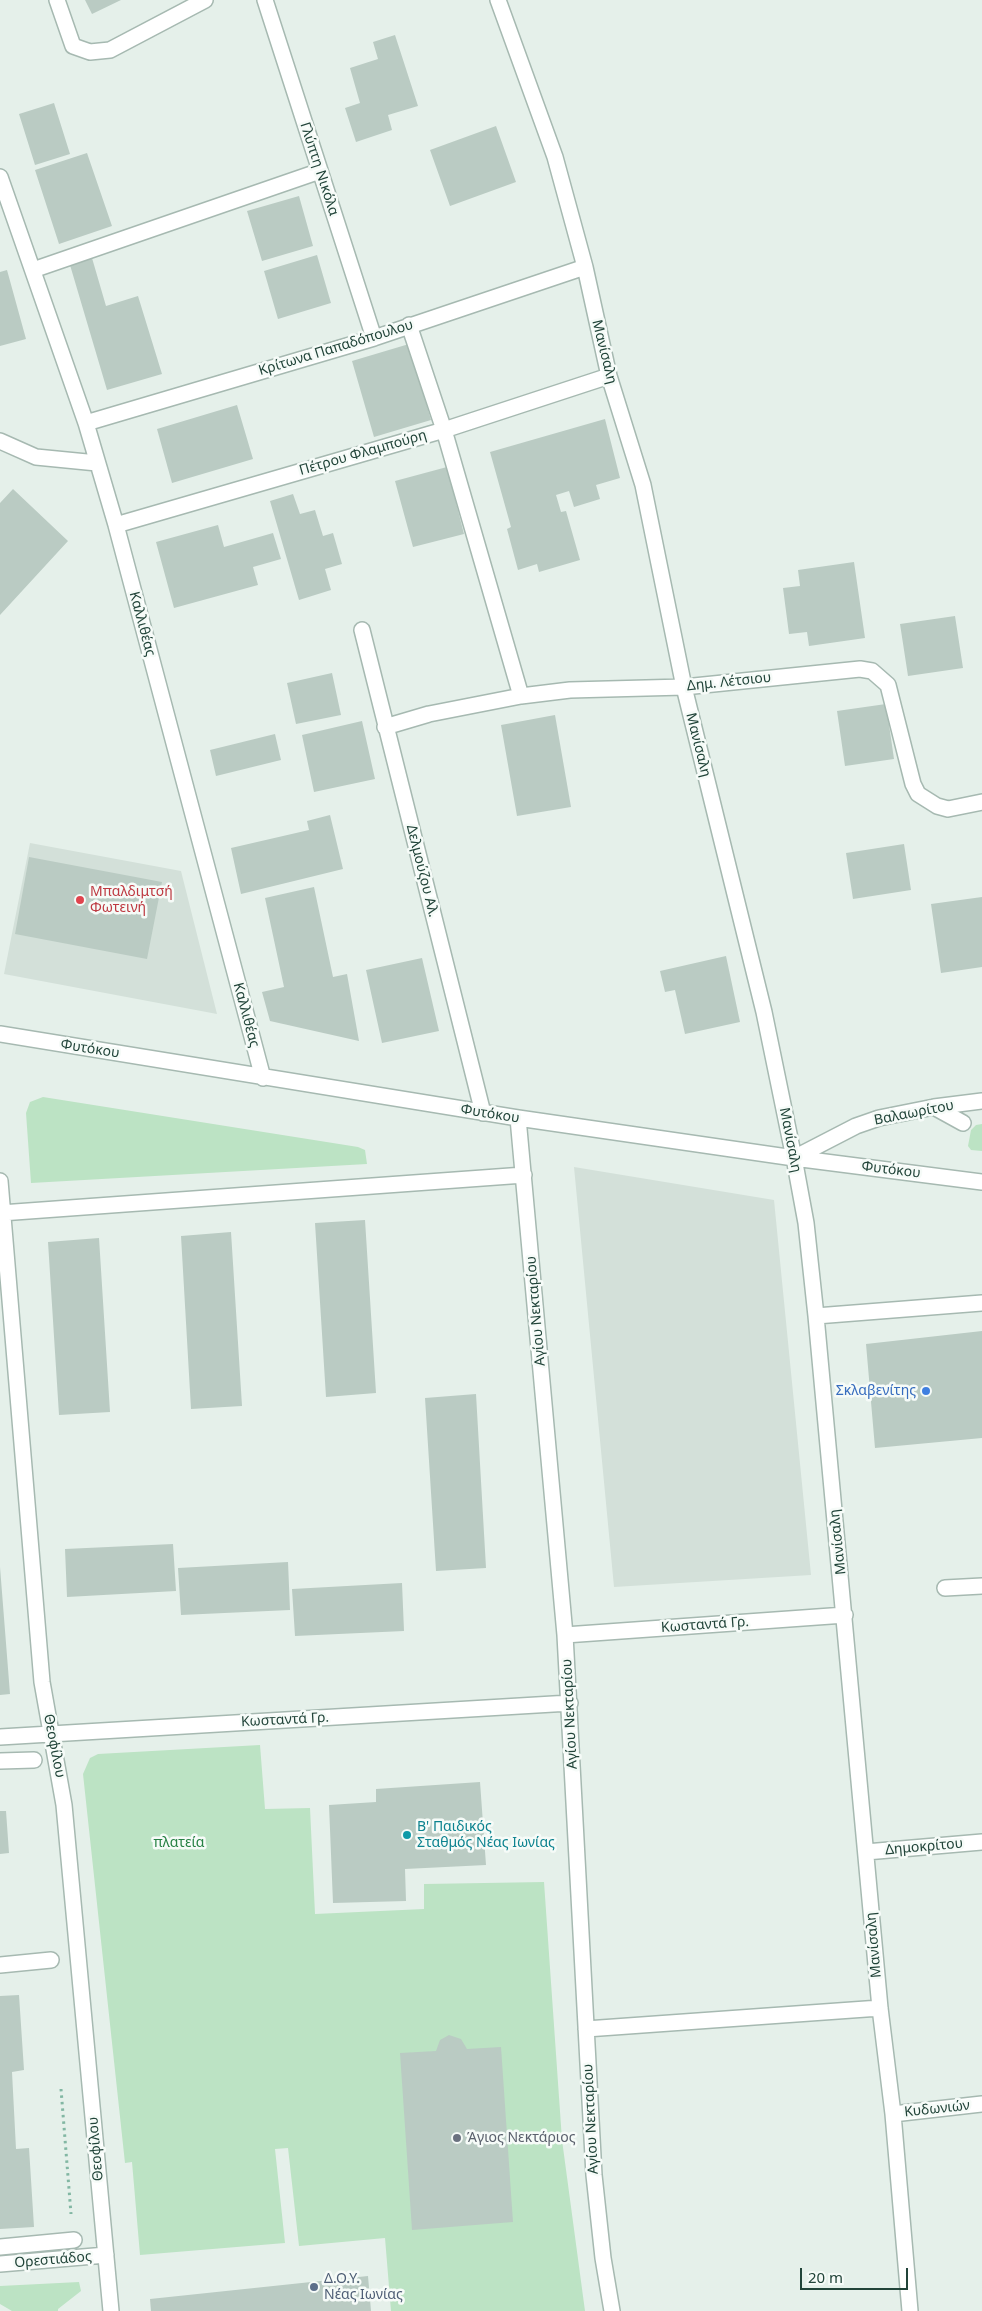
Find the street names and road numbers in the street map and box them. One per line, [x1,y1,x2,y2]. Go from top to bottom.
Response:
street label: Γλύπτη Νικόλα [296,120,342,218]
street label: Κρίτωνα Παπαδόπουλου [257,316,415,380]
street label: Μανίσαλη [588,318,620,386]
street label: Πέτρου Φλαμπούρη [297,427,429,479]
street label: Καλλιθέας [125,590,159,658]
street label: Δημ. Λέτσιου [686,669,772,695]
street label: Μανίσαλη [682,711,714,779]
street label: Δελμούζου Αλ. [402,823,442,919]
street label: Καλλιθέας [229,981,263,1049]
street label: Φυτόκου [59,1036,121,1062]
street label: Βαλαωρίτου [873,1097,955,1129]
street label: Φυτόκου [459,1101,521,1127]
street label: Μανίσαλη [775,1106,805,1174]
street label: Φυτόκου [860,1158,922,1182]
street label: Αγίου Νεκταρίου [523,1255,549,1367]
street label: Μανίσαλη [826,1508,850,1576]
street label: Κωσταντά Γρ. [660,1614,750,1636]
street label: Αγίου Νεκταρίου [559,1658,581,1770]
street label: Κωσταντά Γρ. [240,1709,330,1731]
street label: Θεοφίλου [40,1713,68,1779]
street label: Δημοκρίτου [884,1835,964,1859]
street label: Μανίσαλη [863,1912,885,1978]
street label: Αγίου Νεκταρίου [580,2063,602,2175]
street label: Κυδωνιών [903,2097,971,2121]
street label: Θεοφίλου [85,2116,107,2182]
street label: Ορεστιάδος [14,2248,92,2272]

